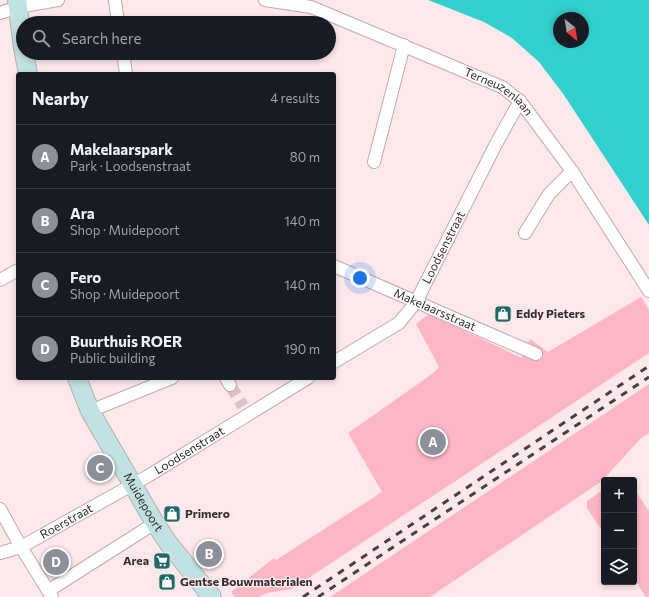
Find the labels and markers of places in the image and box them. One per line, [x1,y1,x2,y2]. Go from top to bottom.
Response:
shop icon: Eddy Pieters [493,304,513,324]
place label: Eddy Pieters [516,306,586,320]
pin: A [420,427,446,457]
pin: C [87,453,113,483]
shop icon: Primero [162,504,182,524]
place label: Primero [185,506,230,520]
pin: B [196,539,222,569]
pin: D [43,547,69,577]
supermarket icon: Area [152,551,172,571]
place label: Area [123,553,149,567]
shop icon: Gentse Bouwmaterialen [157,572,177,592]
place label: Gentse Bouwmaterialen [180,574,313,588]

